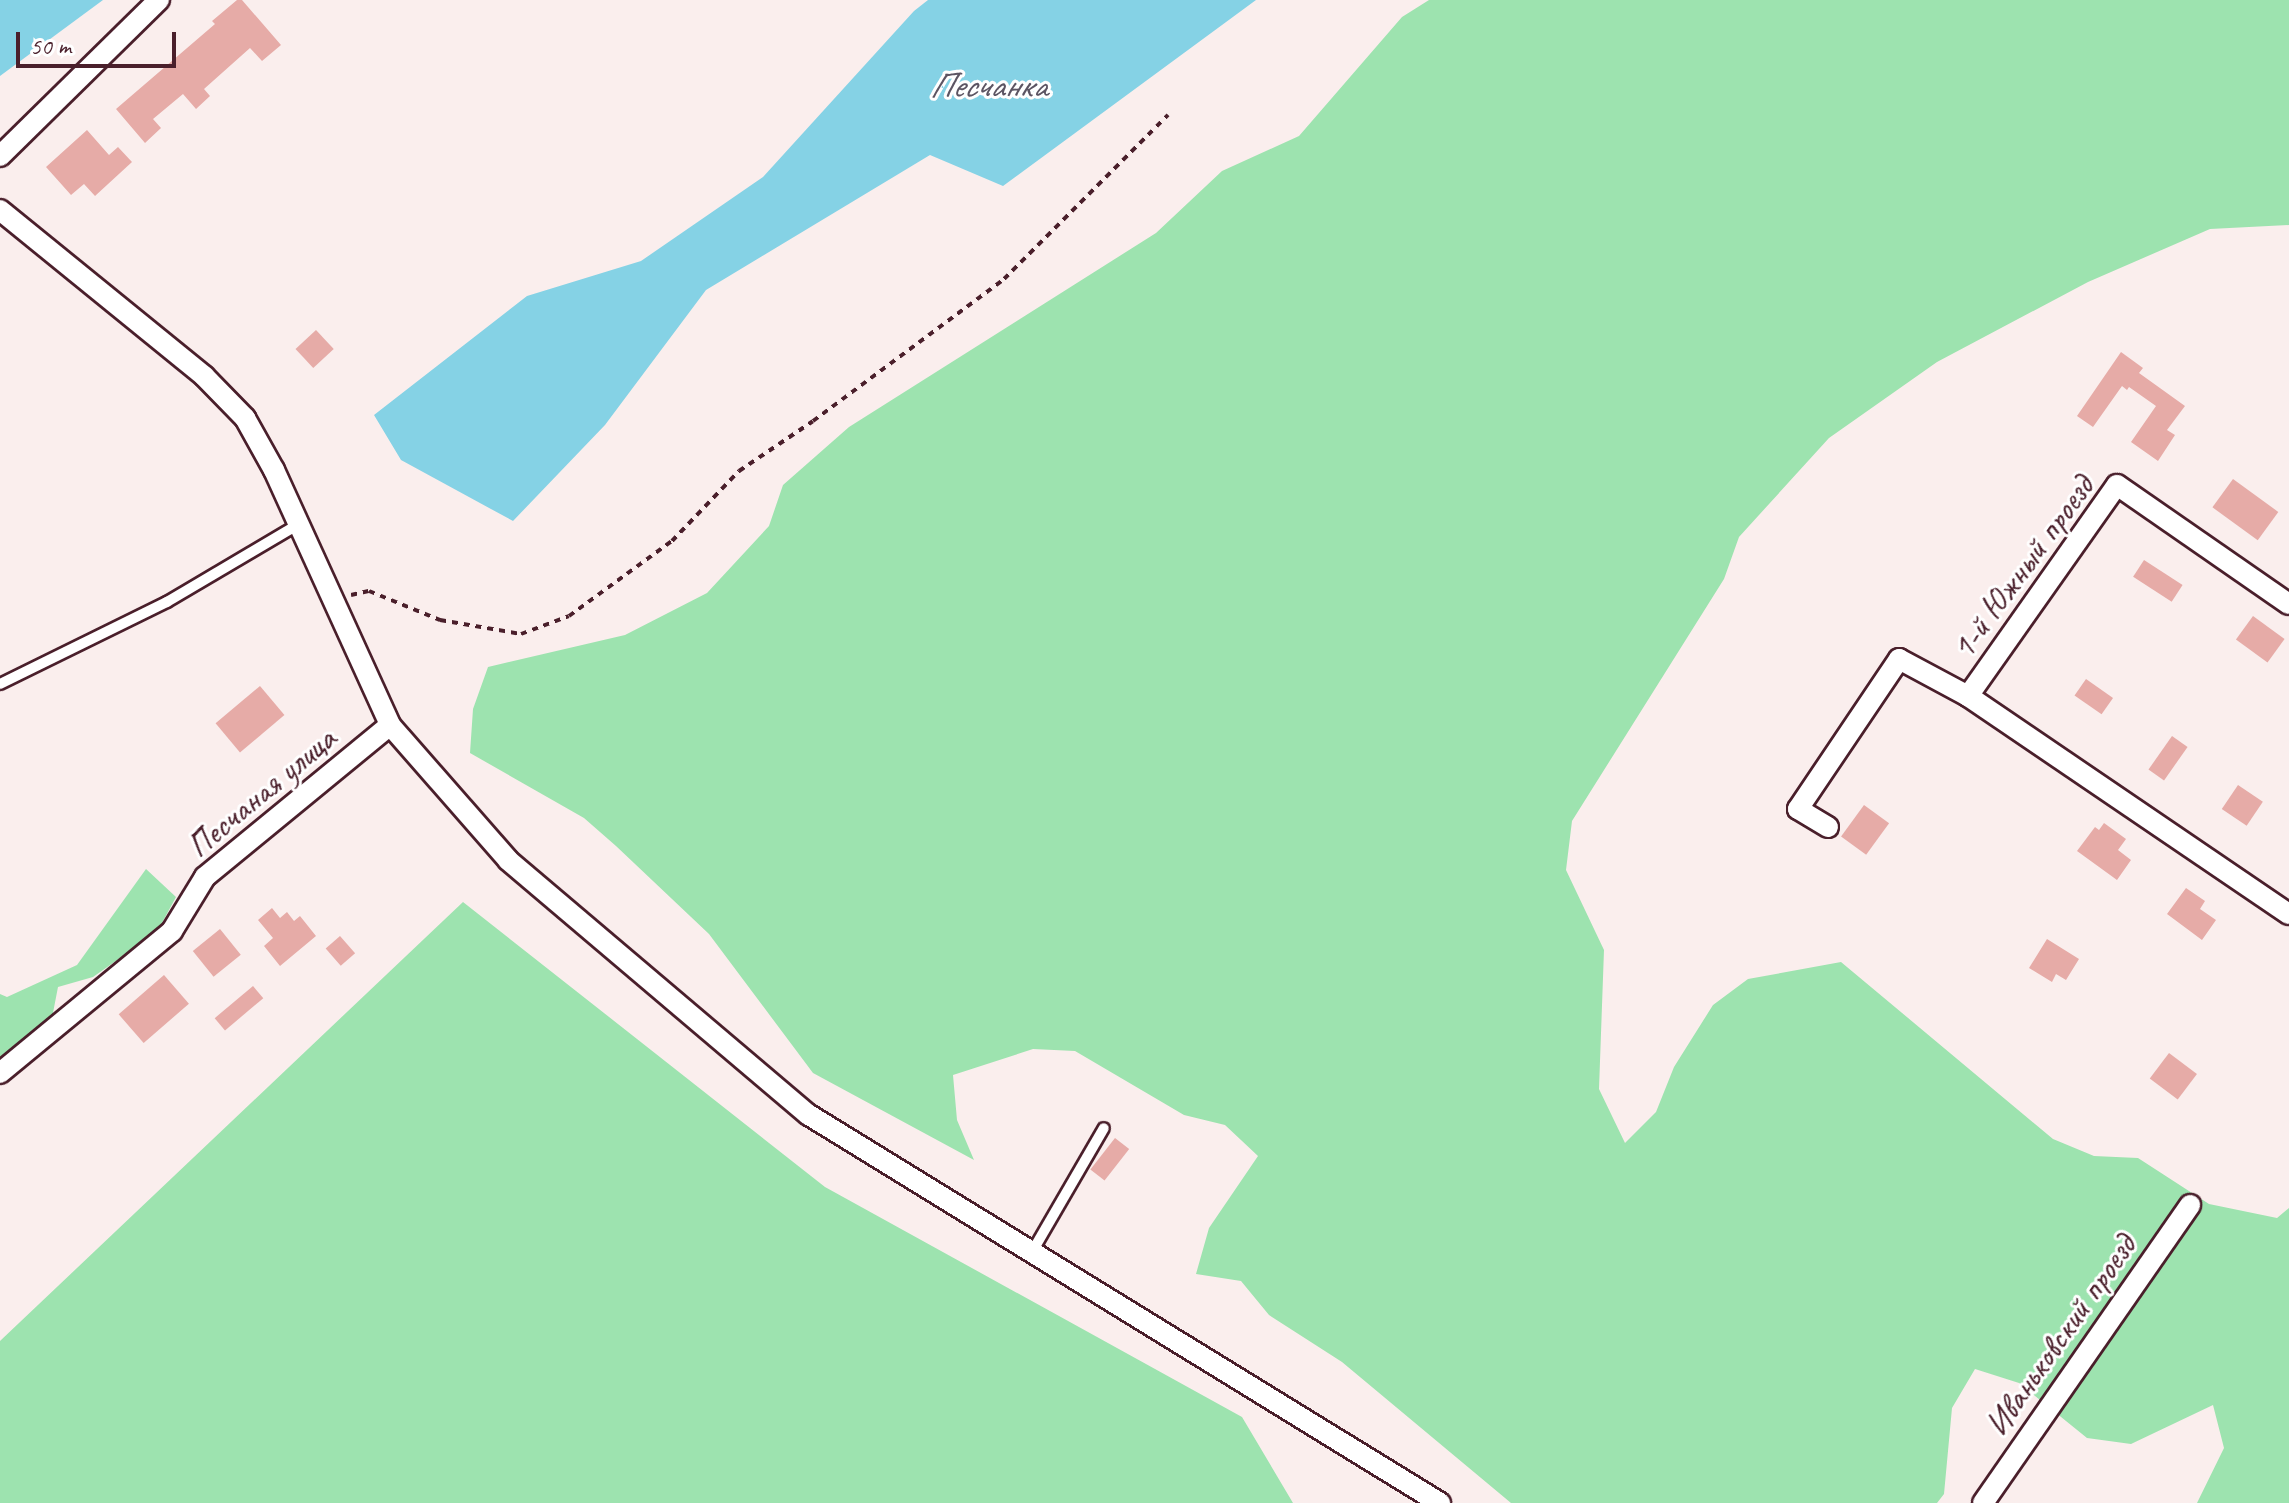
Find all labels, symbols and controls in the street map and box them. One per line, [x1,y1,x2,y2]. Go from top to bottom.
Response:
scale bar [20,16,180,66]
text: 50 m [30,31,71,61]
water label: Песчанка [930,64,1046,108]
street label: 1-й Южный проезд [1942,468,2102,666]
street label: Песчаная улица [178,717,344,867]
street label: Иваньковский проезд [1976,1227,2144,1443]

